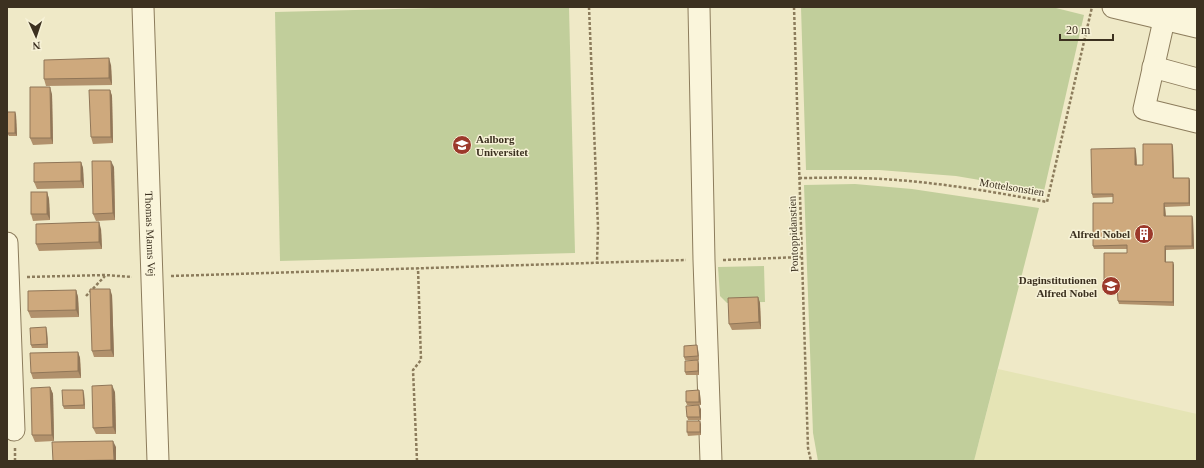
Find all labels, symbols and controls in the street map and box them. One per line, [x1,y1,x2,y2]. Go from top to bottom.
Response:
north arrow [16,16,56,56]
scale bar [1060,16,1113,42]
text: 20 m [1066,23,1091,37]
text: N [32,40,41,52]
place label: Aalborg Universitet [476,133,528,158]
school or university icon: Aalborg Universitet [451,134,473,156]
street label: Mottelsonstien [979,176,1046,198]
street label: Thomas Manns Vej [143,191,158,277]
street label: Pontoppidanstien [786,195,800,272]
building icon: Alfred Nobel [1133,223,1155,245]
place label: Alfred Nobel [1069,228,1130,240]
place label: Daginstitutionen Alfred Nobel [1019,274,1097,299]
school or university icon: Daginstitutionen Alfred Nobel [1100,275,1122,297]

